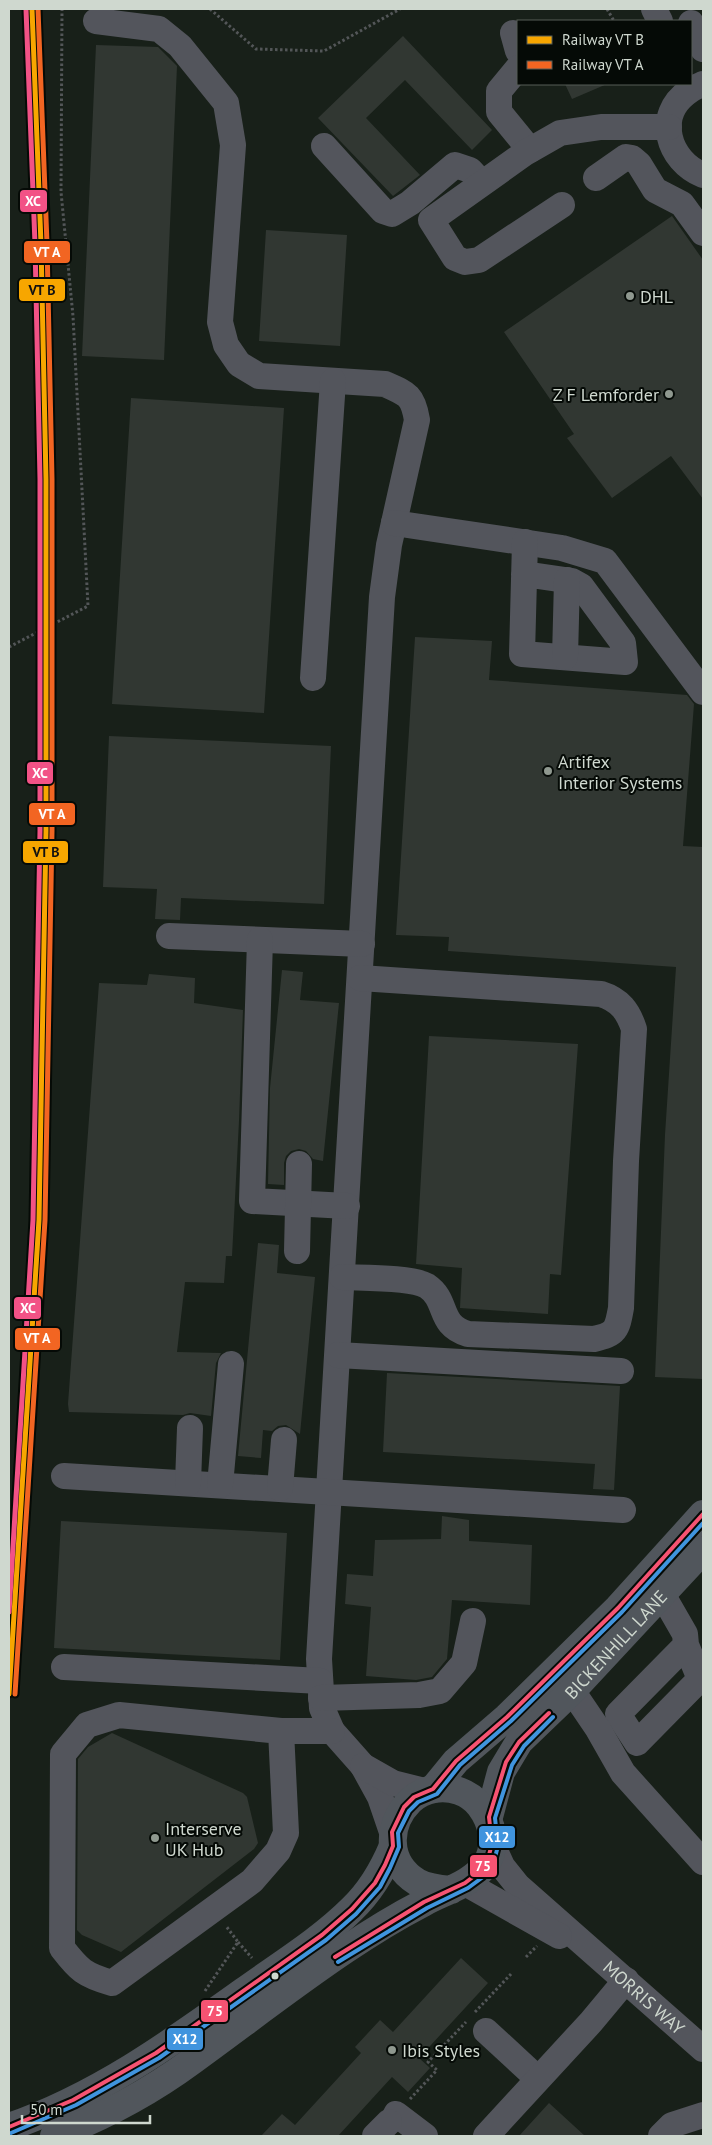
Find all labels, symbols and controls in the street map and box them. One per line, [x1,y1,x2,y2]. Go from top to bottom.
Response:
legend [517,20,692,85]
text: Railway VT B [562,30,644,49]
text: Railway VT A [562,55,644,74]
line badge: XC [19,189,48,213]
text: XC [25,192,41,210]
line badge: VT A [23,240,71,264]
text: VT A [33,243,61,261]
line badge: VT B [18,278,66,302]
text: VT B [27,281,56,299]
place label: DHL [640,285,673,308]
marker: DHL [624,290,636,302]
place label: Z F Lemforder [553,383,659,406]
marker: Z F Lemforder [663,388,675,400]
place label: Artifex Interior Systems [558,750,682,794]
line badge: XC [26,761,54,785]
text: XC [32,764,48,782]
marker: Artifex Interior Systems [542,765,554,777]
line badge: VT A [28,802,76,826]
text: VT A [38,805,66,823]
line badge: VT B [22,840,69,864]
text: VT B [31,843,60,861]
line badge: XC [13,1296,42,1320]
text: XC [20,1299,36,1317]
line badge: VT A [14,1327,61,1351]
text: VT A [23,1329,51,1347]
street label: BICKENHILL LANE [559,1585,672,1703]
place label: Interserve UK Hub [165,1817,242,1861]
line badge: X12 [478,1825,516,1849]
text: X12 [485,1828,509,1846]
marker: Interserve UK Hub [149,1832,161,1844]
line badge: 75 [469,1854,498,1878]
text: 75 [475,1857,491,1875]
street label: MORRIS WAY [599,1955,690,2039]
unlabelled marker [270,1971,280,1981]
line badge: 75 [200,1999,229,2023]
text: 75 [207,2002,223,2020]
line badge: X12 [166,2027,204,2051]
text: X12 [173,2030,197,2048]
place label: Ibis Styles [402,2039,480,2062]
marker: Ibis Styles [386,2044,398,2056]
scale bar [22,2092,150,2124]
text: 50 m [30,2100,63,2119]

